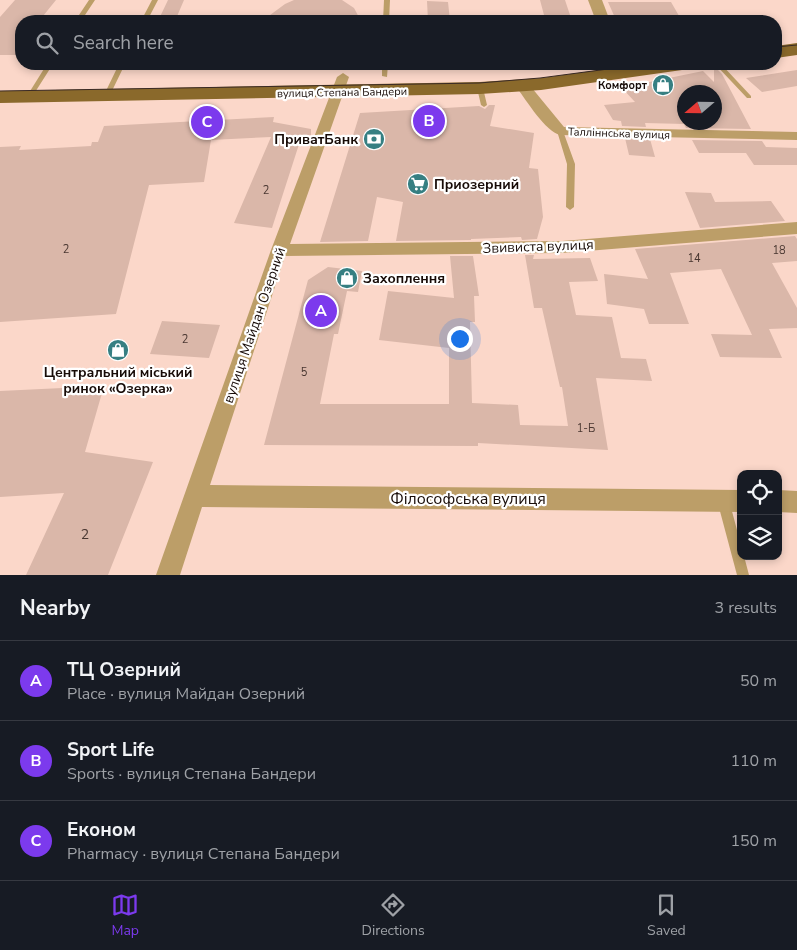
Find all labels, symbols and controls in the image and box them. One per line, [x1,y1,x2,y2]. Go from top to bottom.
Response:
search box [15,15,782,70]
icon: search [33,29,61,57]
text: Search here [73,30,174,56]
shop icon: Комфорт [651,73,675,97]
place label: Комфорт [598,78,648,93]
street label: вулиця Степана Бандери [277,84,407,101]
north arrow [677,85,722,130]
pin: B [413,102,445,140]
pin: C [191,103,223,141]
street label: Талліннська вулиця [568,124,670,143]
bank icon: ПриватБанк [362,127,386,151]
place label: ПриватБанк [274,130,358,149]
supermarket icon: Приозерний [406,172,430,196]
place label: Приозерний [434,175,519,194]
house number: 2 [263,183,269,198]
street label: Звивиста вулиця [482,235,594,258]
house number: 2 [63,242,69,257]
house number: 18 [772,243,786,258]
street label: вулиця Майдан Озерний [219,245,290,406]
house number: 14 [687,251,701,266]
shop icon: Захоплення [335,266,359,290]
place label: Захоплення [363,269,445,288]
pin: A [305,292,337,330]
your location [447,326,473,352]
house number: 2 [182,332,188,347]
shop icon: Центральний міський ринок «Озерка» [106,338,130,362]
place label: Центральний міський ринок «Озерка» [44,363,192,398]
house number: 5 [301,365,308,380]
house number: 1-Б [577,421,595,436]
map controls [737,470,782,560]
button: locate [737,470,782,515]
street label: Філософська вулиця [390,488,546,510]
button: layers [737,515,782,560]
house number: 2 [81,525,89,544]
text: Nearby [20,594,90,622]
text: 3 results [715,597,777,619]
text: ТЦ Озерний [67,657,181,683]
text: A [30,670,42,692]
text: 50 m [740,670,777,692]
text: Place · вулиця Майдан Озерний [67,683,305,705]
text: Sport Life [67,737,154,763]
text: B [30,750,42,772]
text: 110 m [730,750,777,772]
text: Sports · вулиця Степана Бандери [67,763,316,785]
text: Економ [67,817,136,843]
text: C [31,830,41,852]
text: 150 m [730,830,777,852]
text: Pharmacy · вулиця Степана Бандери [67,843,340,865]
tab: Map [111,891,139,940]
tab: Directions [362,891,425,940]
tab: Saved [647,891,686,940]

